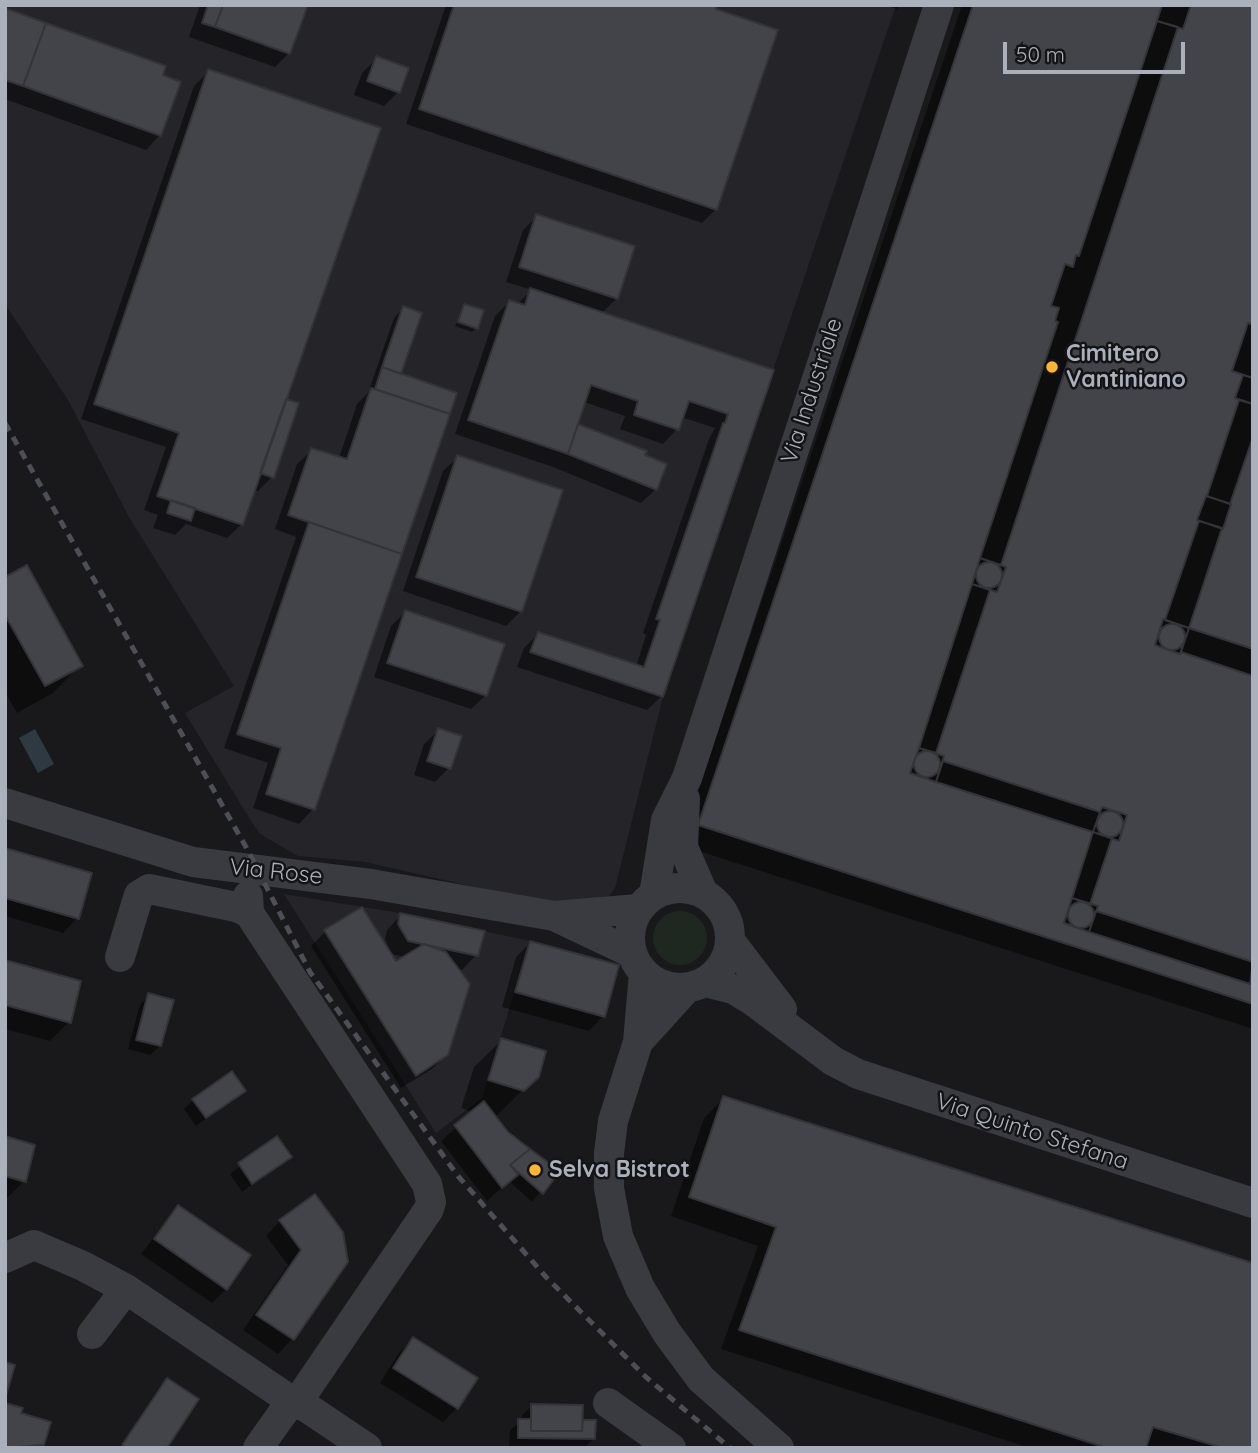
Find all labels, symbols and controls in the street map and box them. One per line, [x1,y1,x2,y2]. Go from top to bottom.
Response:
scale bar [1006,28,1188,72]
text: 50 m [1016,41,1065,67]
street label: Via Industriale [776,315,848,467]
place label: Cimitero Vantiniano [1066,340,1186,394]
marker: Cimitero Vantiniano [1044,359,1060,375]
street label: Via Rose [228,853,324,891]
street label: Via Quinto Stefana [932,1088,1132,1176]
place label: Selva Bistrot [549,1156,690,1184]
marker: Selva Bistrot [527,1162,543,1178]

